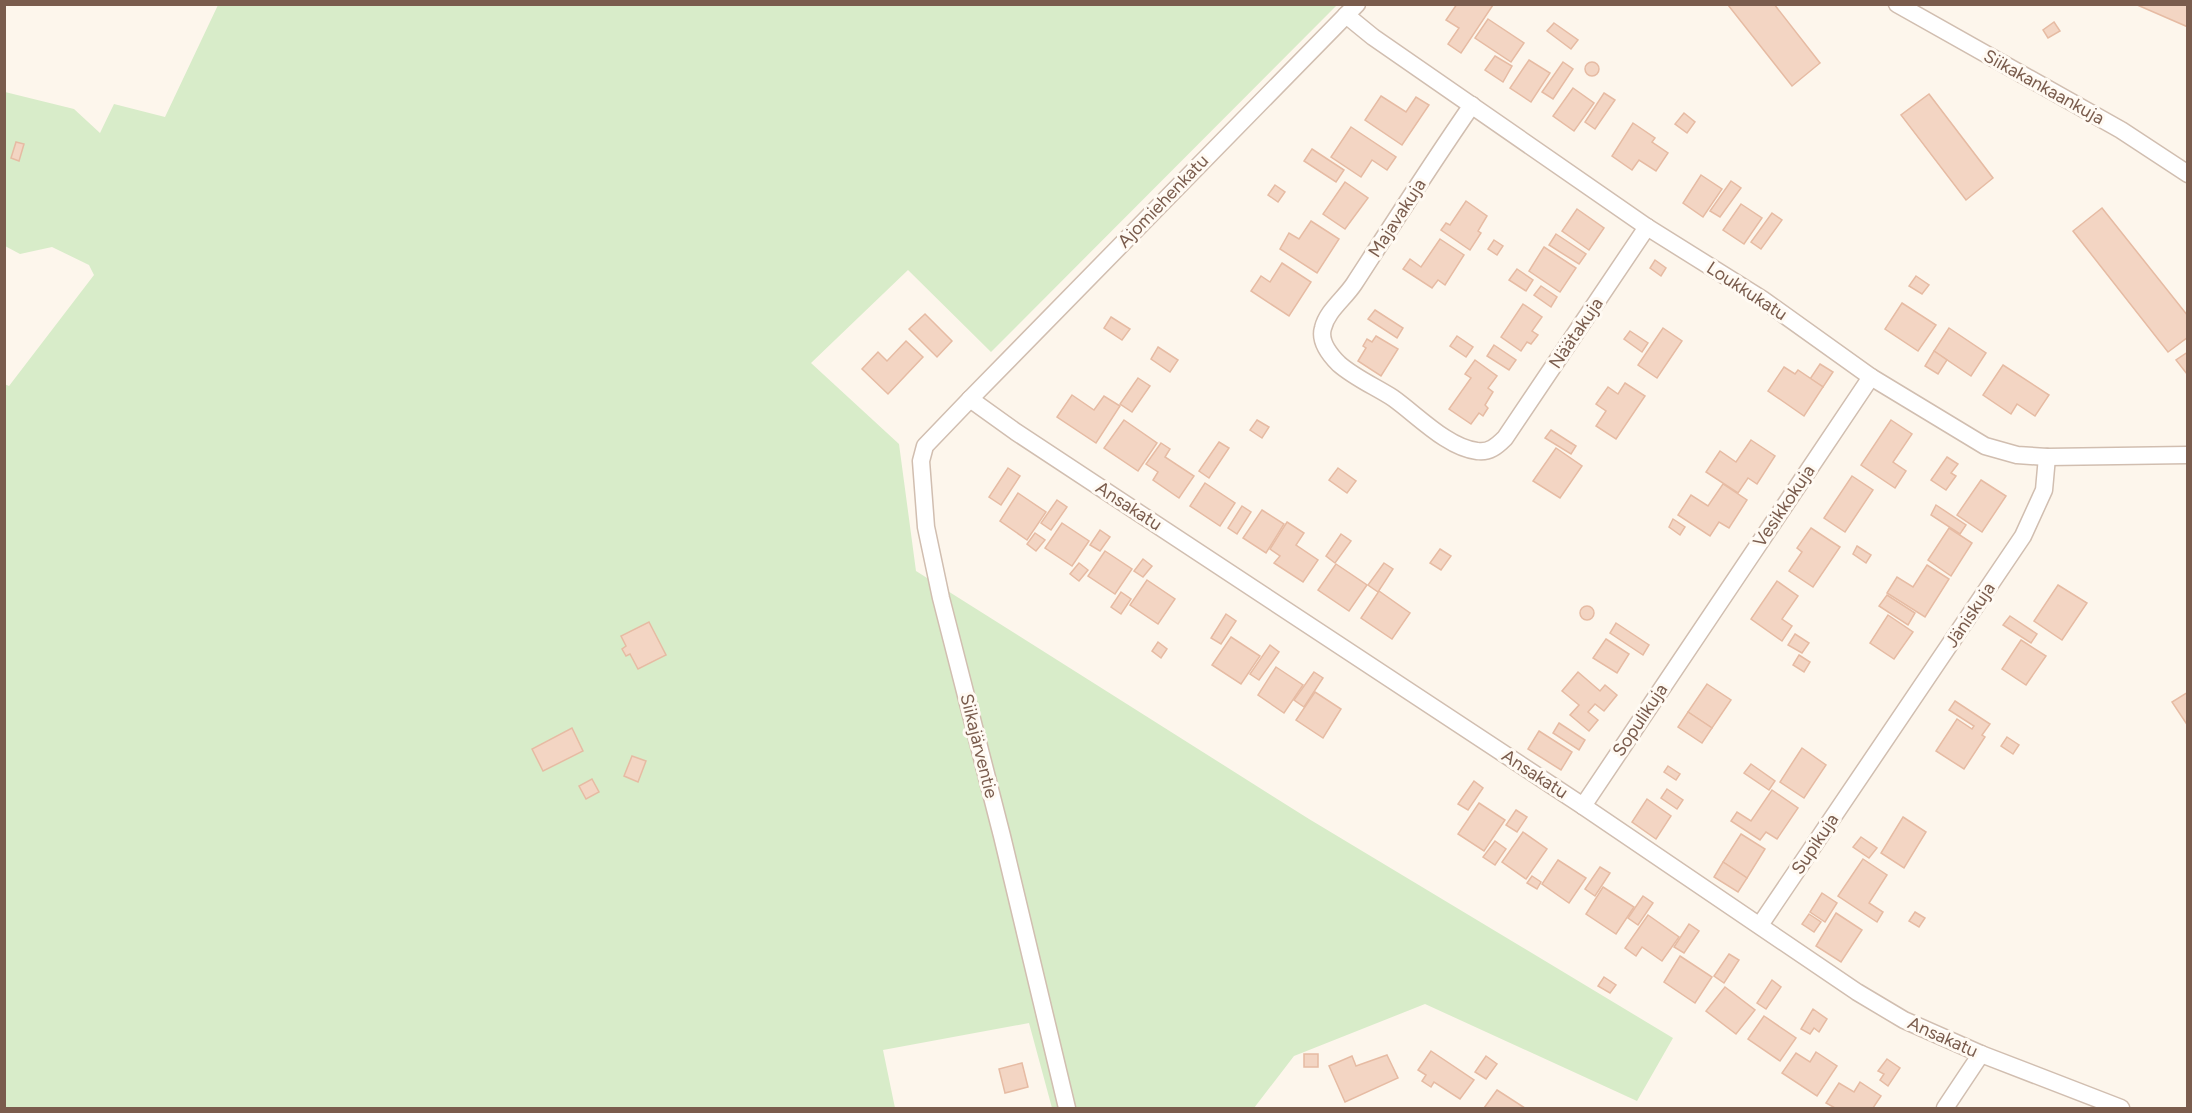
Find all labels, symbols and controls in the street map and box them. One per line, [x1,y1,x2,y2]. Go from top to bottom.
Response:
street label: Siikakankaankuja [1980,45,2108,129]
street label: Ajomiehenkatu [1113,150,1213,252]
street label: Majavakuja [1363,175,1431,261]
street label: Loukkukatu [1702,257,1792,325]
street label: Näätakuja [1544,293,1608,373]
street label: Vesikkokuja [1748,461,1820,551]
street label: Ansakatu [1092,477,1166,535]
street label: Jäniskuja [1940,578,2000,652]
street label: Sopulikuja [1608,679,1672,761]
street label: Siikajärventie [955,691,1003,801]
street label: Ansakatu [1498,745,1572,803]
street label: Supikuja [1787,809,1843,879]
street label: Ansakatu [1905,1012,1981,1062]

